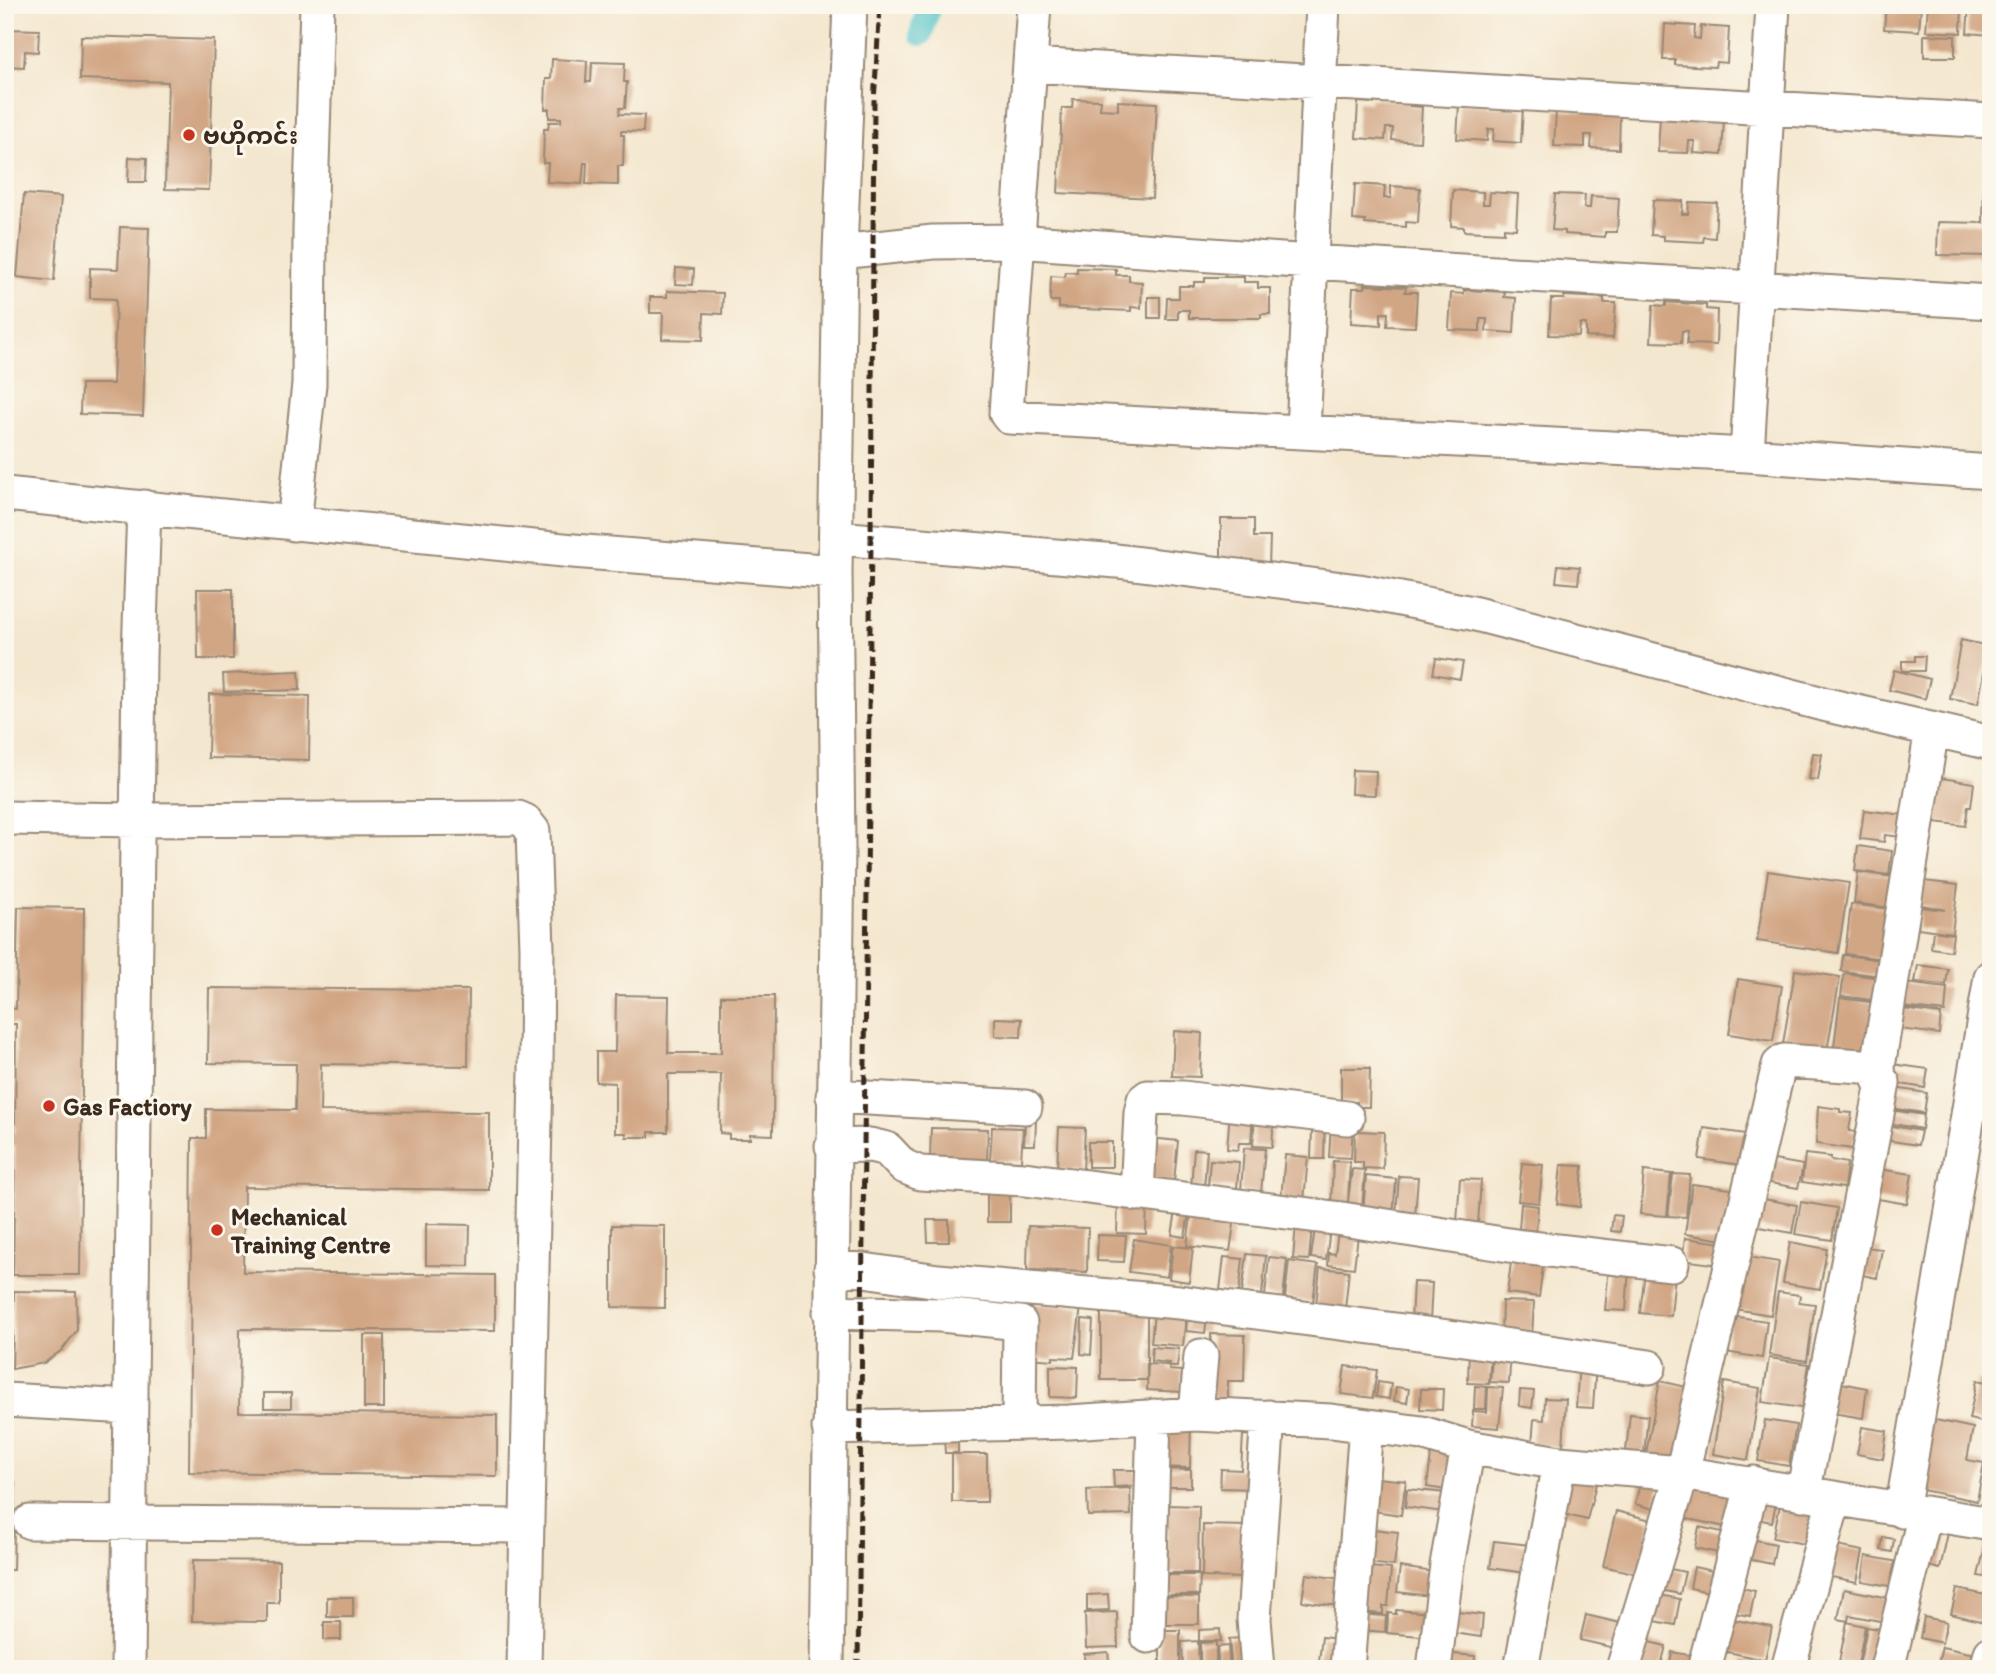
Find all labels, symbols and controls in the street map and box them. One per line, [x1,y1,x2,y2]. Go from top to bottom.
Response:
place label: ဗဟိုကင်း [203,120,298,155]
marker: ဗဟိုကင်း [181,127,197,143]
place label: Gas Factiory [63,1092,192,1122]
marker: Gas Factiory [41,1098,57,1114]
place label: Mechanical Training Centre [230,1202,391,1260]
marker: Mechanical Training Centre [209,1222,225,1238]

